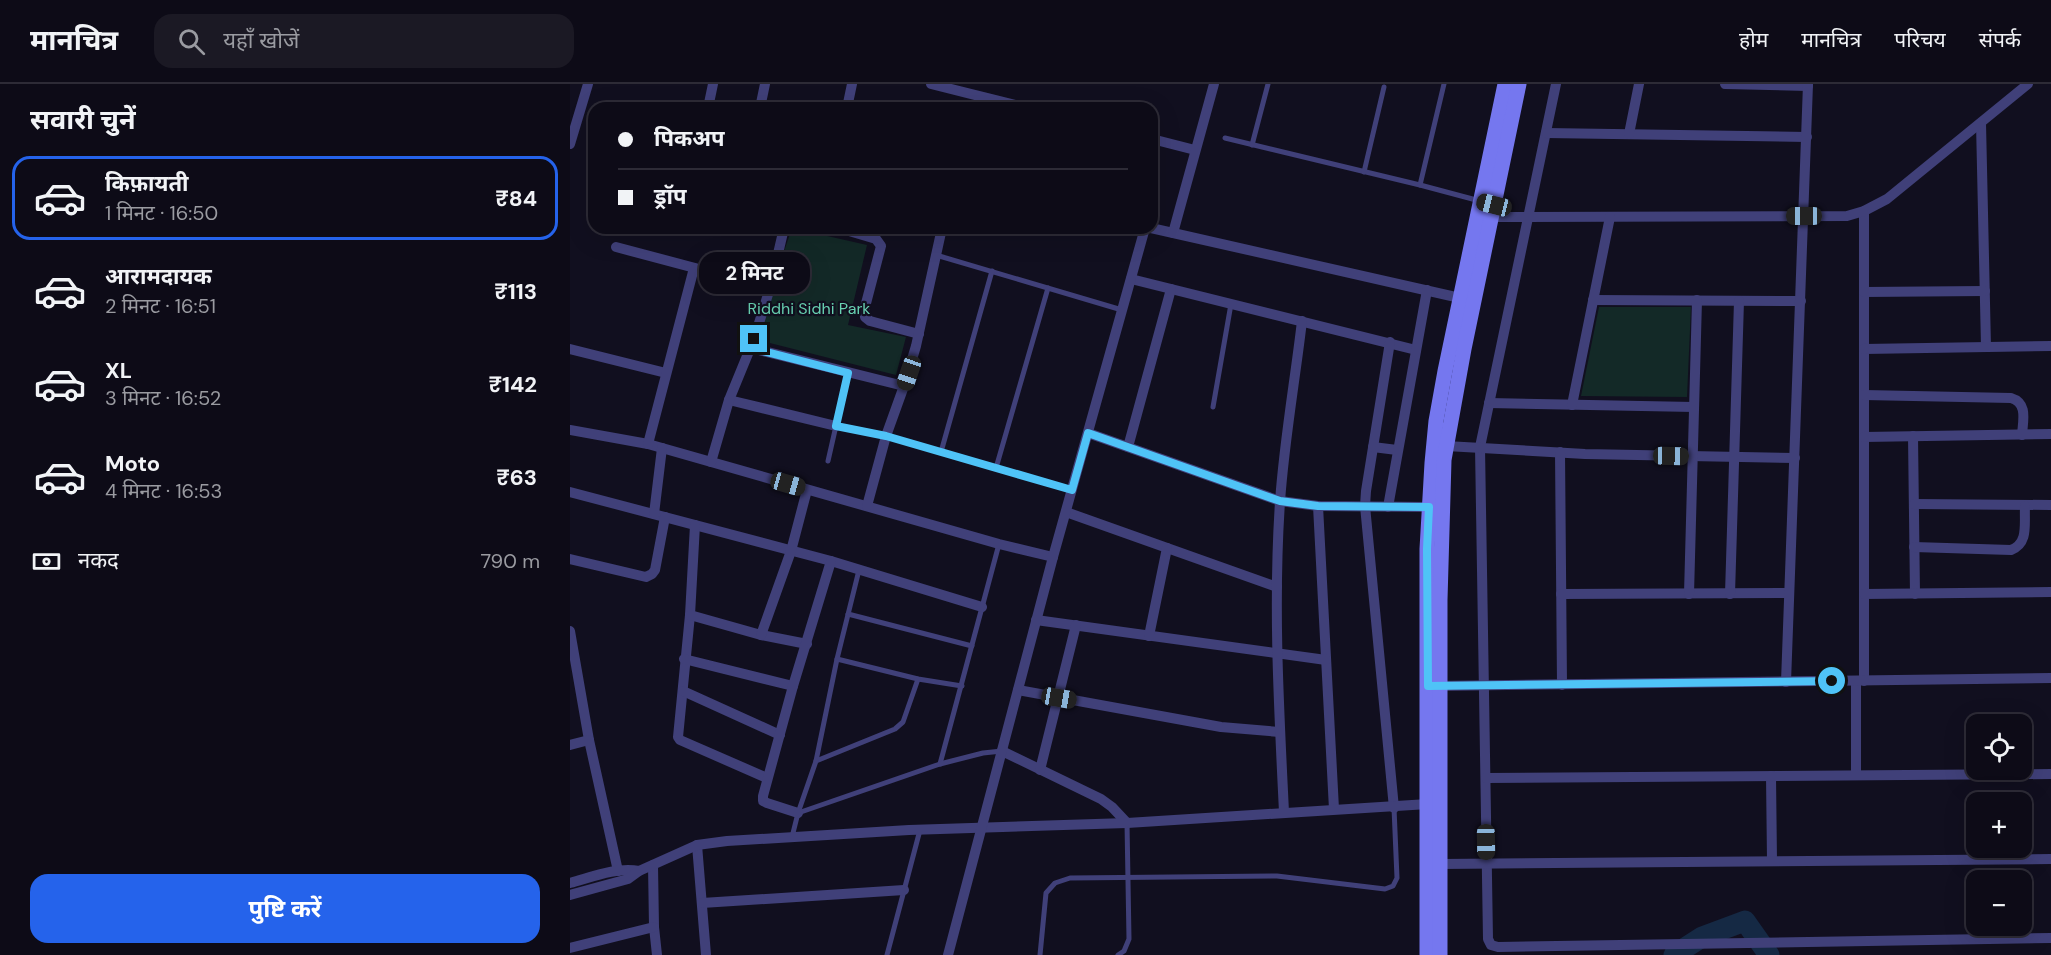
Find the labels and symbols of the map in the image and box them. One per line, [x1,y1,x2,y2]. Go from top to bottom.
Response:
car [1474,192,1514,218]
car [1786,207,1822,225]
callout: 2 मिनट [698,252,810,294]
park label: Riddhi Sidhi Park [748,298,870,319]
route end [740,325,767,352]
car [895,353,923,393]
car [1653,447,1689,465]
car [768,470,808,498]
route start [1818,667,1845,694]
car [1040,686,1078,710]
car [1477,824,1495,860]

